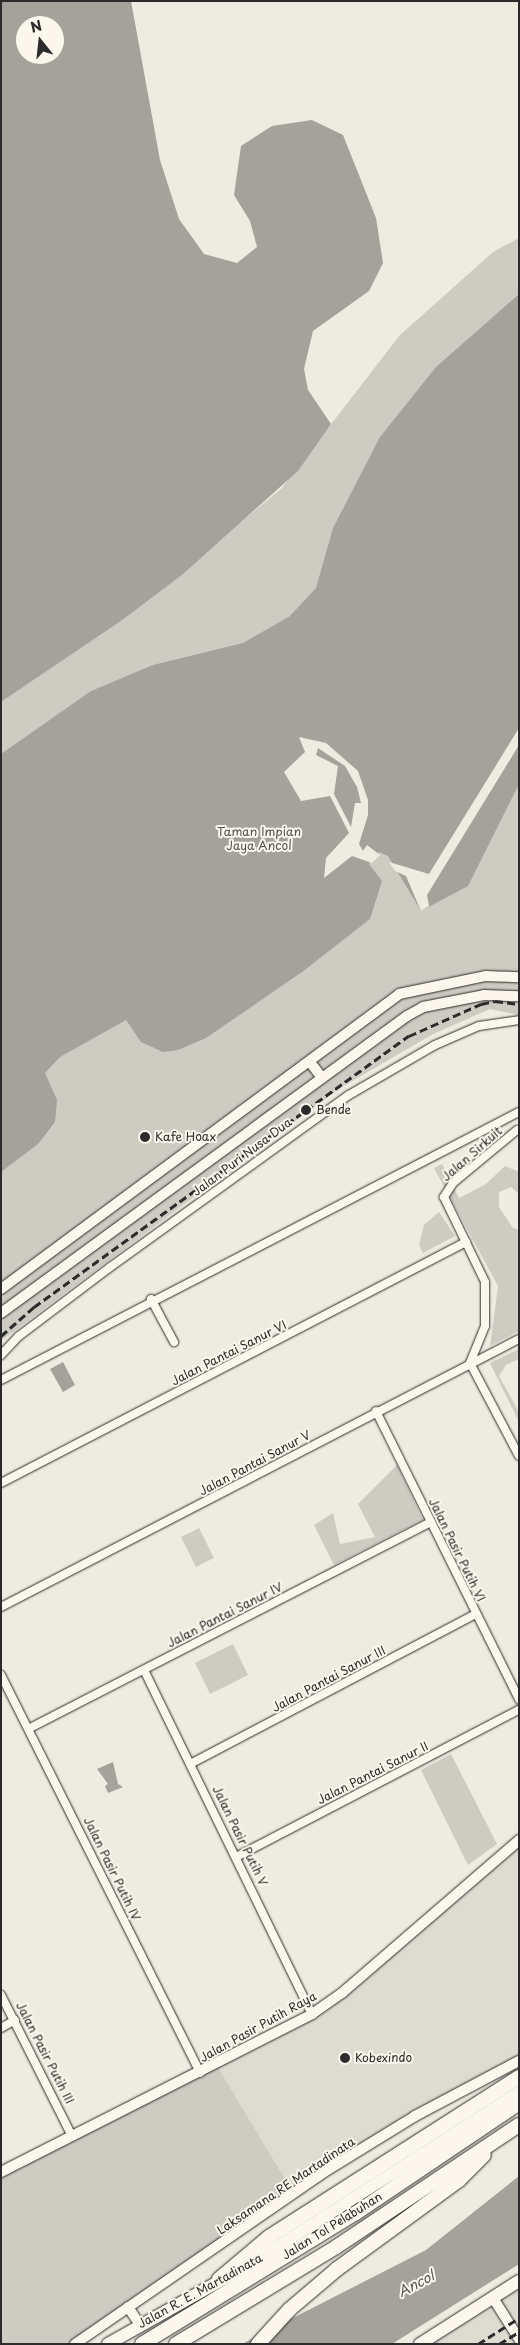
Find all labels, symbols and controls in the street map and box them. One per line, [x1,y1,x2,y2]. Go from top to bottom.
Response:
text: N [28,14,44,38]
north arrow [15,15,65,65]
park label: Taman Impian Jaya Ancol [217,825,301,853]
place label: Bende [316,1103,351,1117]
marker: Bende [300,1104,312,1116]
street label: Jalan Puri Nusa Dua [190,1115,294,1199]
street label: Jalan Sirkuit [439,1124,505,1184]
place label: Kafe Hoax [155,1130,216,1144]
marker: Kafe Hoax [139,1131,151,1143]
street label: Jalan Pantai Sanur VI [169,1317,289,1389]
street label: Jalan Pantai Sanur V [197,1427,313,1499]
street label: Jalan Pasir Putih VI [425,1495,489,1605]
street label: Jalan Pantai Sanur IV [165,1579,285,1651]
street label: Jalan Pantai Sanur III [270,1643,388,1715]
street label: Jalan Pantai Sanur II [315,1738,431,1808]
street label: Jalan Pasir Putih V [209,1783,271,1889]
street label: Jalan Pasir Putih IV [80,1814,144,1924]
street label: Jalan Pasir Putih Raya [197,1989,319,2065]
street label: Jalan Pasir Putih III [13,1999,77,2107]
place label: Kobexindo [355,2051,412,2065]
marker: Kobexindo [339,2052,351,2064]
street label: Laksamana RE Martadinata [214,2134,358,2238]
street label: Jalan Tol Pelabuhan [279,2189,385,2263]
street label: Jalan R. E. Martadinata [135,2251,265,2331]
water label: Ancol [395,2267,437,2301]

